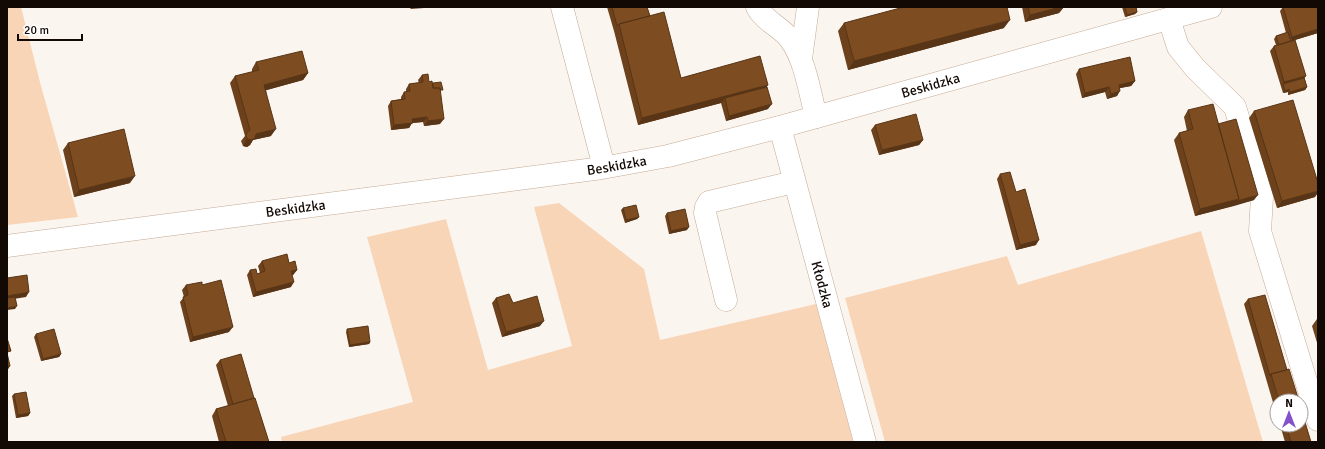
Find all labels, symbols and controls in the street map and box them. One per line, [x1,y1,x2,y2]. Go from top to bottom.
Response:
scale bar [18,16,82,42]
text: 20 m [24,23,49,38]
street label: Beskidzka [899,69,962,102]
street label: Beskidzka [586,152,648,179]
street label: Beskidzka [265,196,327,221]
street label: Kłodzka [808,259,836,310]
north arrow [1269,393,1309,433]
text: N [1285,397,1293,410]

